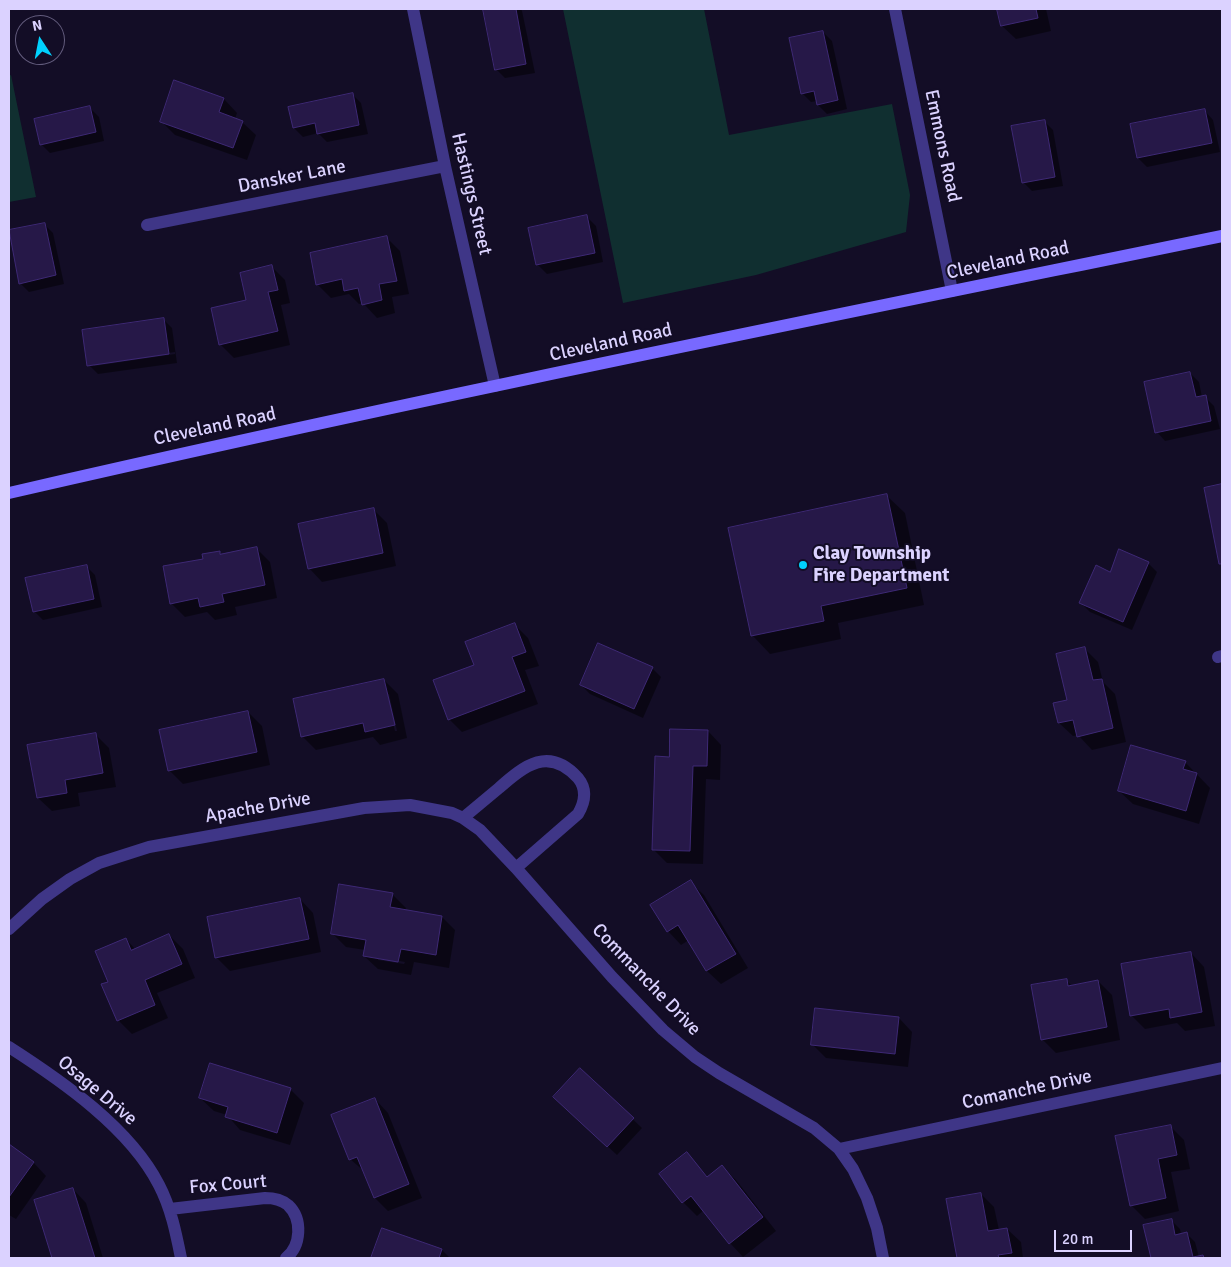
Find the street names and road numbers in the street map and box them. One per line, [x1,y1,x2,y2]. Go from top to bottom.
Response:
street label: Emmons Road [919,88,965,204]
street label: Hastings Street [446,130,496,258]
street label: Dansker Lane [236,155,348,199]
street label: Cleveland Road [945,237,1071,285]
street label: Cleveland Road [548,319,674,367]
street label: Cleveland Road [152,403,278,451]
street label: Apache Drive [203,788,313,828]
street label: Commanche Drive [587,919,705,1041]
street label: Osage Drive [53,1051,141,1131]
street label: Comanche Drive [960,1065,1094,1115]
street label: Fox Court [188,1170,268,1200]

